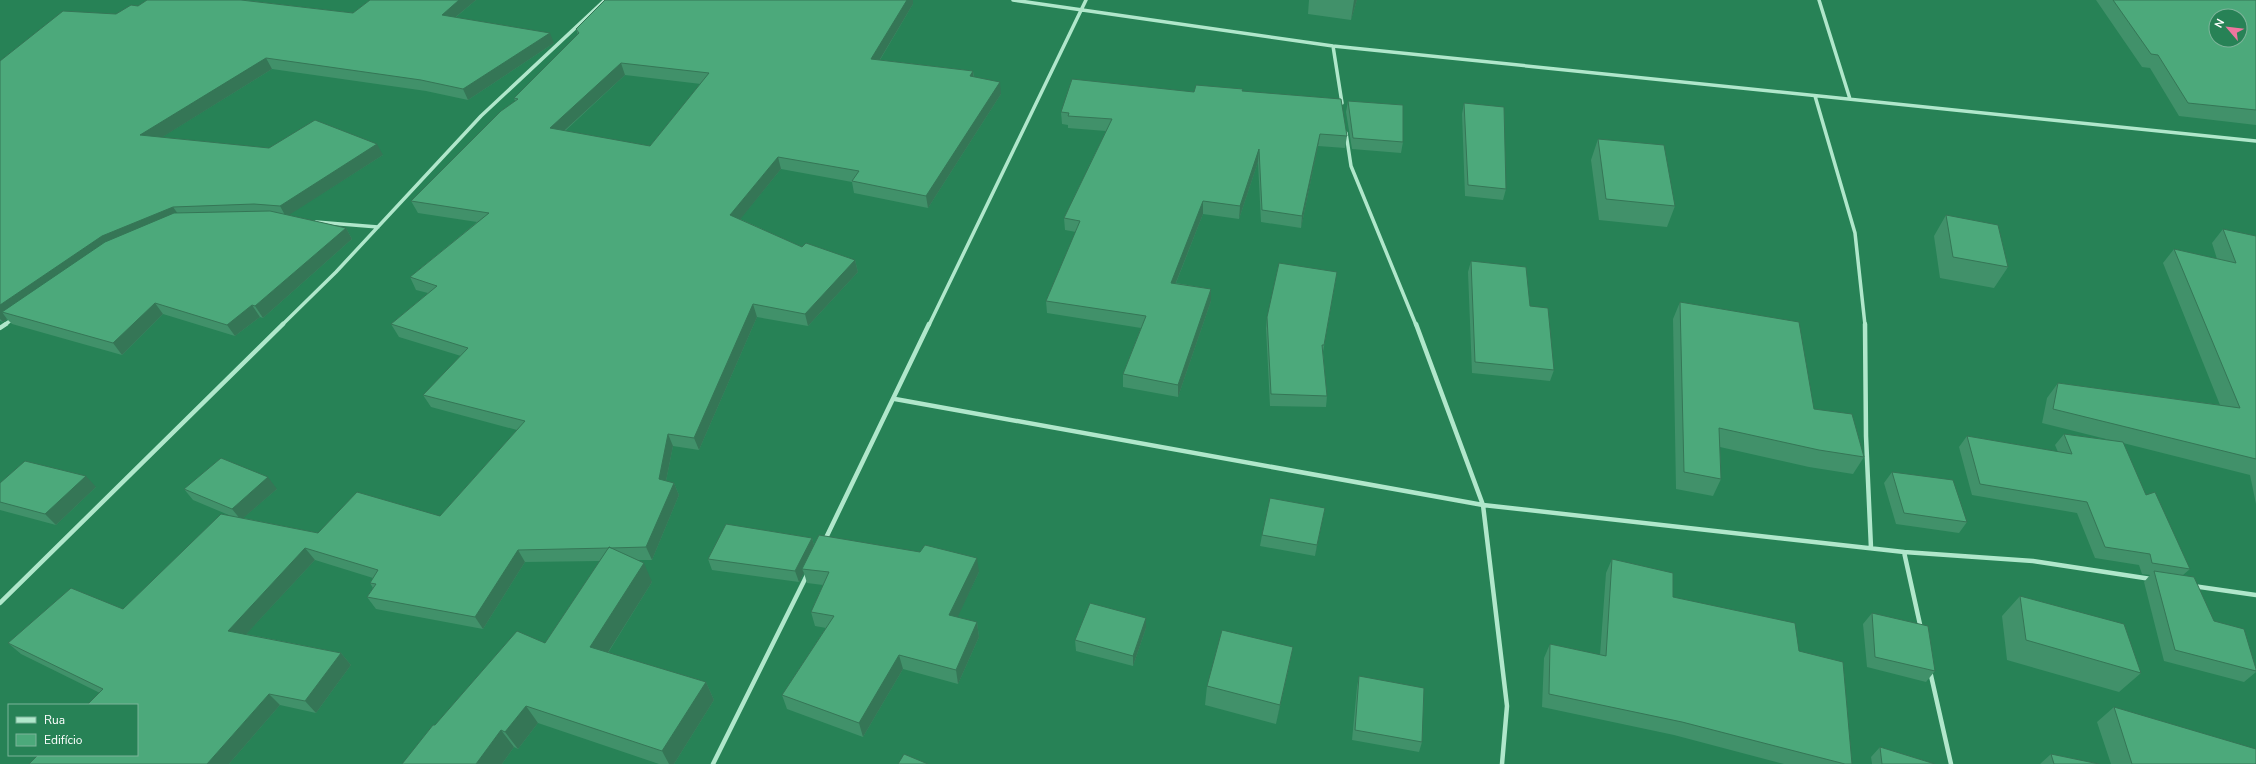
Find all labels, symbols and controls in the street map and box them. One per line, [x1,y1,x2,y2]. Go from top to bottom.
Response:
north arrow [2208,8,2248,48]
text: N [2211,16,2228,31]
legend [8,704,138,756]
text: Rua [44,712,65,728]
text: Edifício [44,732,83,748]

